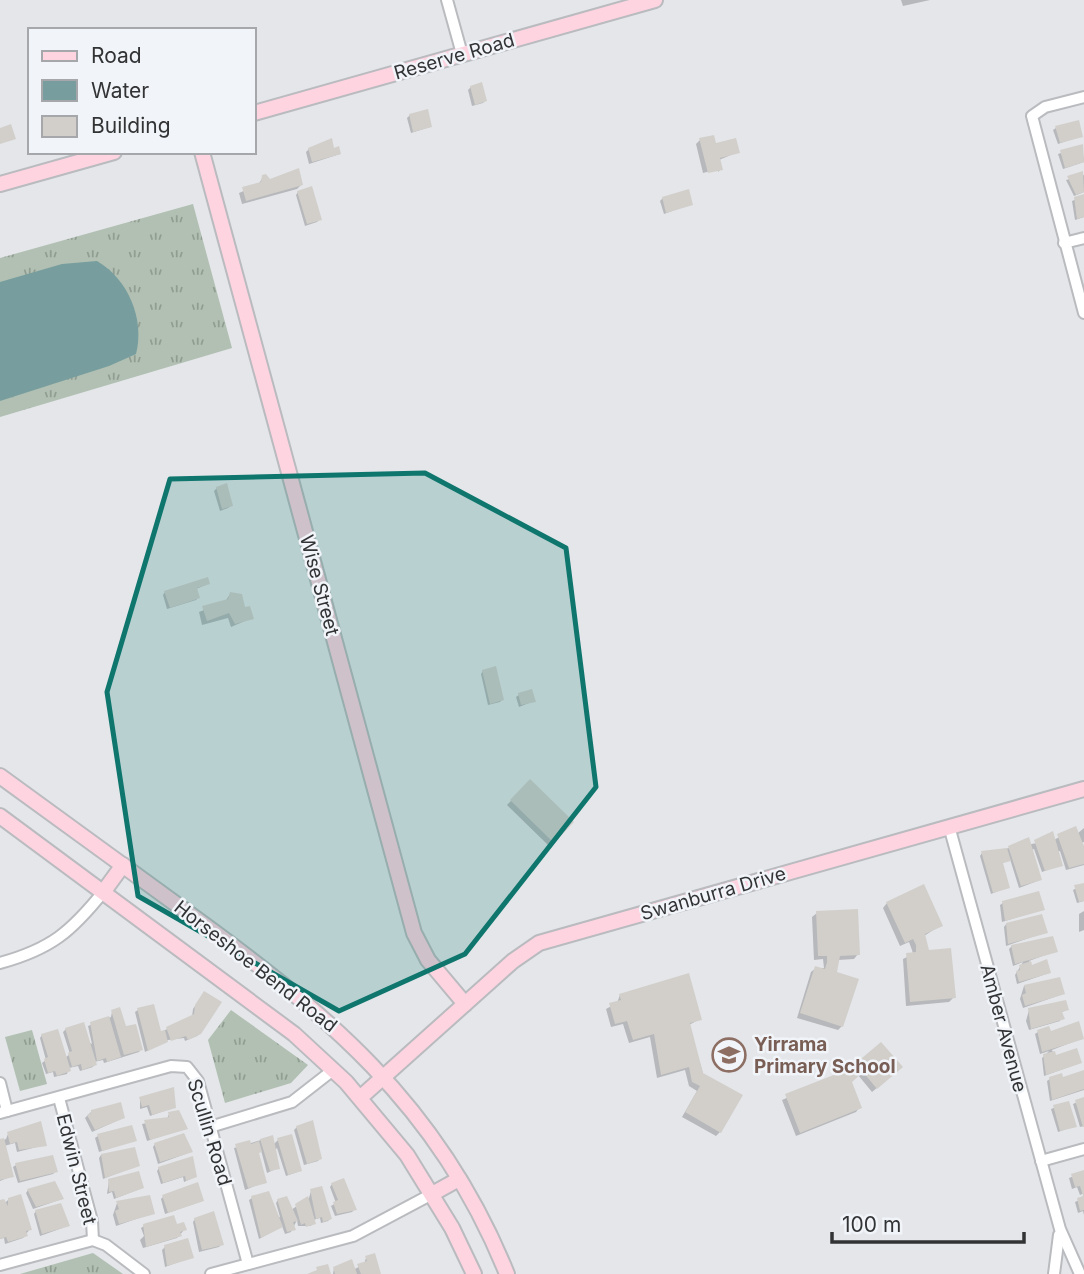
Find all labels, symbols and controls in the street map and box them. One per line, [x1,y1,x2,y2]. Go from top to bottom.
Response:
legend [28,28,256,154]
street label: Reserve Road [391,28,517,85]
text: Road [91,43,142,68]
text: Water [91,78,149,103]
text: Building [91,113,171,138]
street label: Wise Street [295,532,344,638]
street label: Swanburra Drive [638,862,789,925]
street label: Horseshoe Bend Road [170,896,342,1037]
street label: Amber Avenue [975,962,1032,1095]
place label: Yirrama Primary School [754,1033,896,1078]
school or university icon: Yirrama Primary School [710,1036,748,1074]
street label: Scullin Road [182,1076,237,1188]
street label: Edwin Street [52,1111,101,1227]
scale bar [832,1200,1024,1244]
text: 100 m [842,1212,901,1237]

